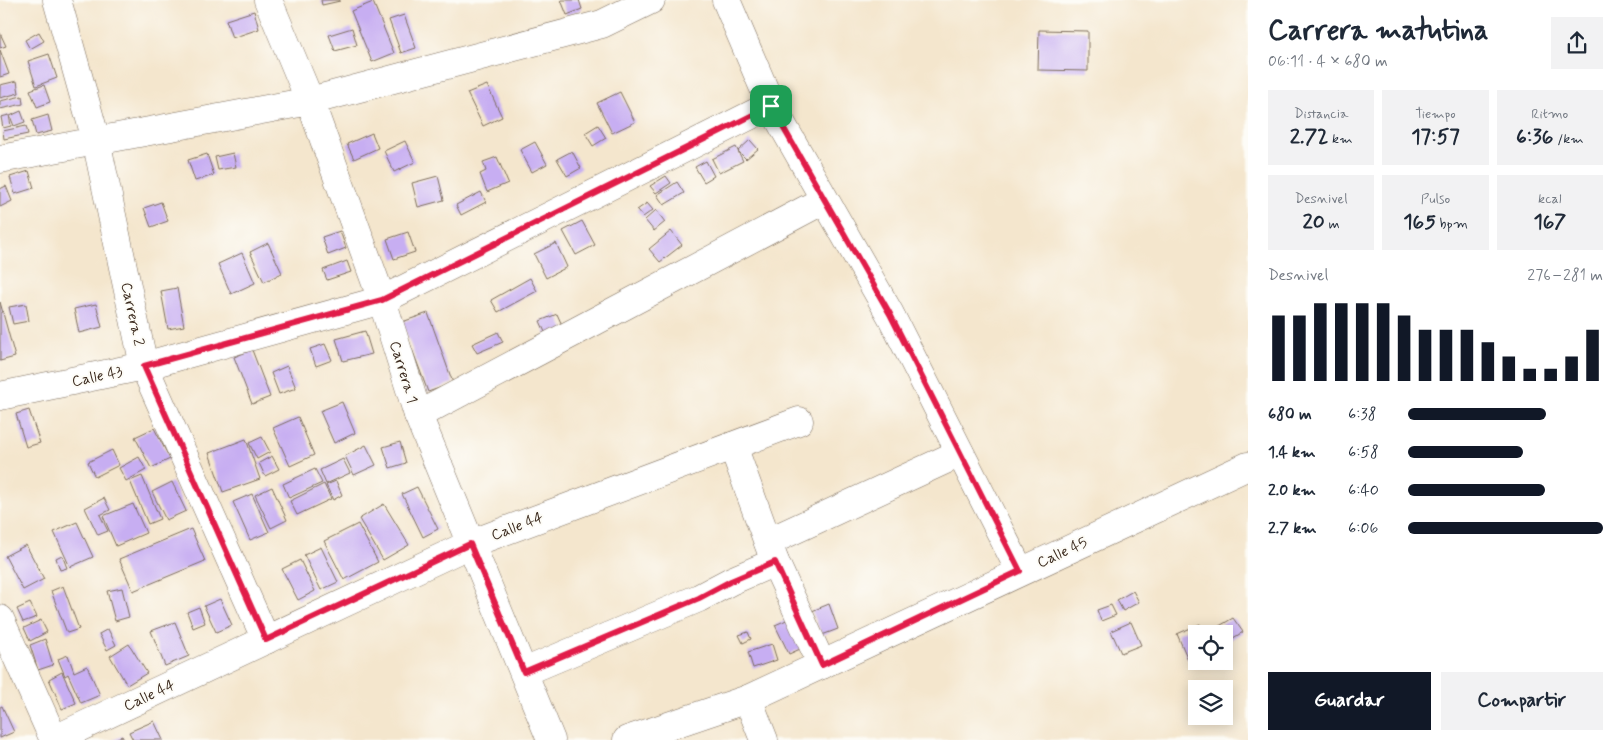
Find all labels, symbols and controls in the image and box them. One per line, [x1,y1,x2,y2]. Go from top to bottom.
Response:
text: Carrera matutina [1268,13,1488,50]
button: share [1551,17,1603,69]
text: 06:11 · 4 × 680 m [1268,51,1388,72]
pin [750,85,792,127]
icon: arrive [757,92,785,120]
text: Distancia [1294,105,1348,123]
text: Tiempo [1415,105,1456,123]
text: Ritmo [1531,105,1568,123]
text: 2.72 [1290,123,1328,151]
text: 17:57 [1411,123,1460,151]
text: 6:36 [1516,123,1553,151]
text: km [1328,130,1353,148]
text: /km [1553,130,1584,148]
text: Desnivel [1295,190,1348,208]
text: Pulso [1421,190,1450,208]
text: kcal [1538,190,1562,208]
text: 20 [1303,208,1325,236]
text: 165 [1403,208,1436,236]
text: 167 [1533,208,1566,236]
text: m [1325,215,1340,233]
text: bpm [1436,215,1468,233]
text: Desnivel [1268,265,1328,286]
text: 276–281 m [1527,265,1603,286]
street label: Carrera 2 [116,281,149,348]
street label: Carrera 1 [384,339,422,406]
street label: Calle 43 [70,362,124,392]
text: 680 m [1268,404,1312,425]
text: 6:38 [1348,404,1376,425]
text: 1.4 km [1268,442,1315,463]
text: 6:58 [1348,442,1379,463]
text: 2.0 km [1268,480,1316,501]
text: 6:40 [1348,480,1379,501]
street label: Calle 44 [489,508,546,546]
text: 2.7 km [1268,518,1317,539]
text: 6:06 [1348,518,1378,539]
street label: Calle 45 [1034,533,1091,573]
map controls [1188,625,1233,725]
button: locate [1188,625,1233,670]
button: Guardar [1268,672,1431,730]
button: Compartir [1441,672,1603,730]
street label: Calle 44 [121,675,178,716]
button: layers [1188,680,1233,725]

